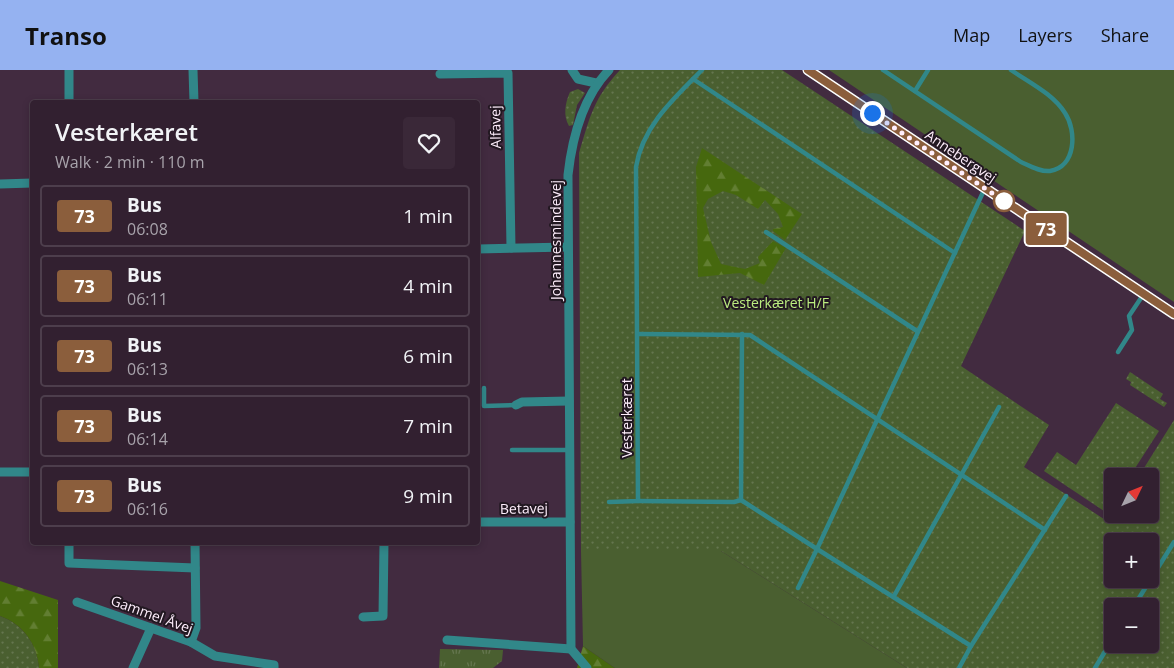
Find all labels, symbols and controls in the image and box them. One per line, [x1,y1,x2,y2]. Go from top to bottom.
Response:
text: Transo [25,19,107,52]
text: Map [953,23,990,47]
text: Layers [1018,23,1073,47]
text: Share [1101,23,1149,47]
your location [860,101,885,126]
street label: Alfavej [485,105,505,149]
text: Vesterkæret [55,115,198,148]
button: heart [403,117,455,169]
street label: Annebergvej [922,125,1000,187]
text: Walk · 2 min · 110 m [55,151,205,173]
street label: Johannesmindevej [546,180,565,302]
unlabelled marker [993,190,1015,212]
text: Bus [127,192,162,218]
text: 1 min [403,203,453,229]
text: 73 [74,204,95,228]
line badge: 73 [1024,213,1068,245]
text: 73 [1036,217,1056,241]
text: 06:08 [127,218,168,240]
text: Bus [127,262,162,288]
text: 4 min [403,273,453,299]
text: 73 [74,274,95,298]
text: 06:11 [127,288,168,310]
park label: Vesterkæret H/F [723,293,829,312]
text: Bus [127,332,162,358]
text: 6 min [403,343,453,369]
text: 73 [74,344,95,368]
text: 06:13 [127,358,168,380]
street label: Vesterkæret [617,378,636,458]
text: Bus [127,402,162,428]
text: 7 min [403,413,453,439]
text: 73 [74,414,95,438]
text: 06:14 [127,428,168,450]
north arrow [1104,468,1159,522]
map controls [1104,468,1159,653]
text: Bus [127,472,162,498]
text: 9 min [403,483,453,509]
text: 73 [74,484,95,508]
text: 06:16 [127,498,168,520]
street label: Betavej [500,498,548,518]
button: + [1104,533,1159,588]
street label: Gammel Åvej [108,590,196,638]
button: − [1104,598,1159,653]

